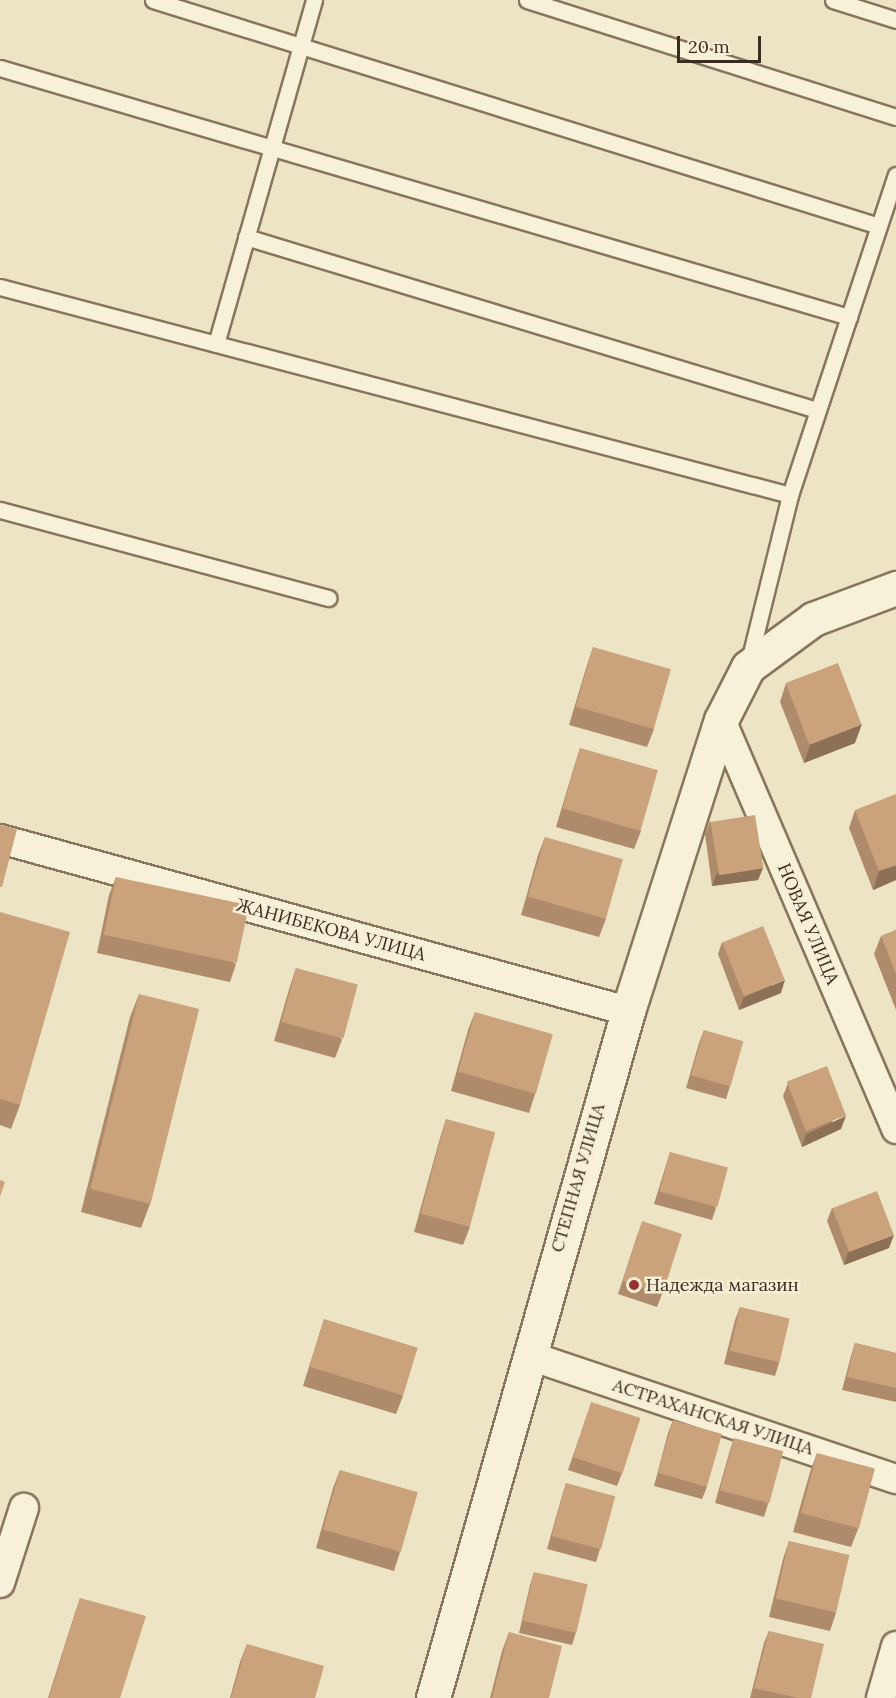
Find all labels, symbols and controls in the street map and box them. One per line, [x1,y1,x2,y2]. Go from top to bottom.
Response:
scale bar [680,24,764,62]
text: 20 m [688,35,730,58]
street label: НОВАЯ УЛИЦА [773,860,843,988]
street label: ЖАНИБЕКОВА УЛИЦА [234,894,428,966]
street label: СТЕПНАЯ УЛИЦА [546,1101,610,1255]
place label: Надежда магазин [646,1274,799,1296]
marker: Надежда магазин [627,1278,641,1292]
street label: АСТРАХАНСКАЯ УЛИЦА [610,1374,816,1460]

